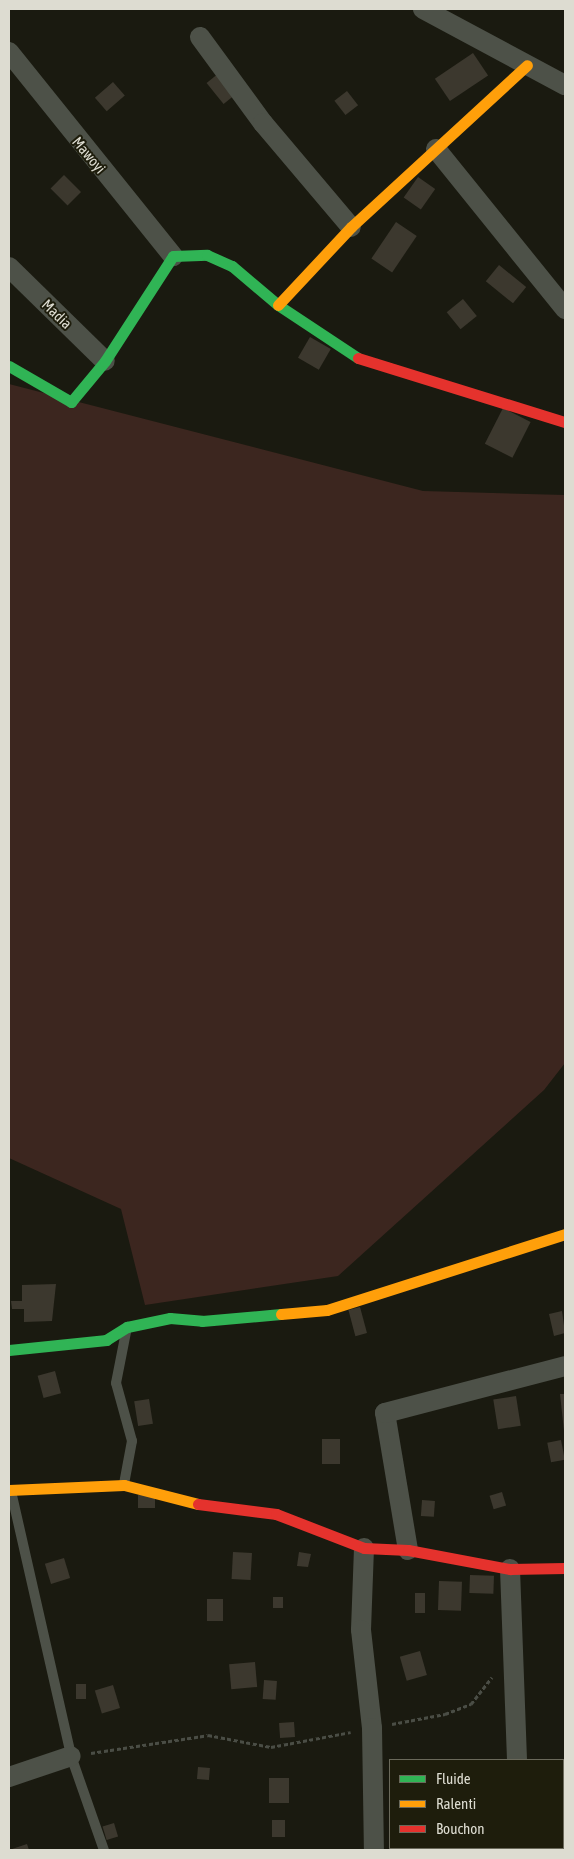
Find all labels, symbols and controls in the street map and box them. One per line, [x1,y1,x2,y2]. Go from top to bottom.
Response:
street label: Mawoyi [68,133,110,177]
street label: Madia [38,296,76,332]
legend [389,1759,564,1849]
text: Fluide [436,1770,471,1787]
text: Ralenti [436,1795,476,1812]
text: Bouchon [436,1820,485,1837]

